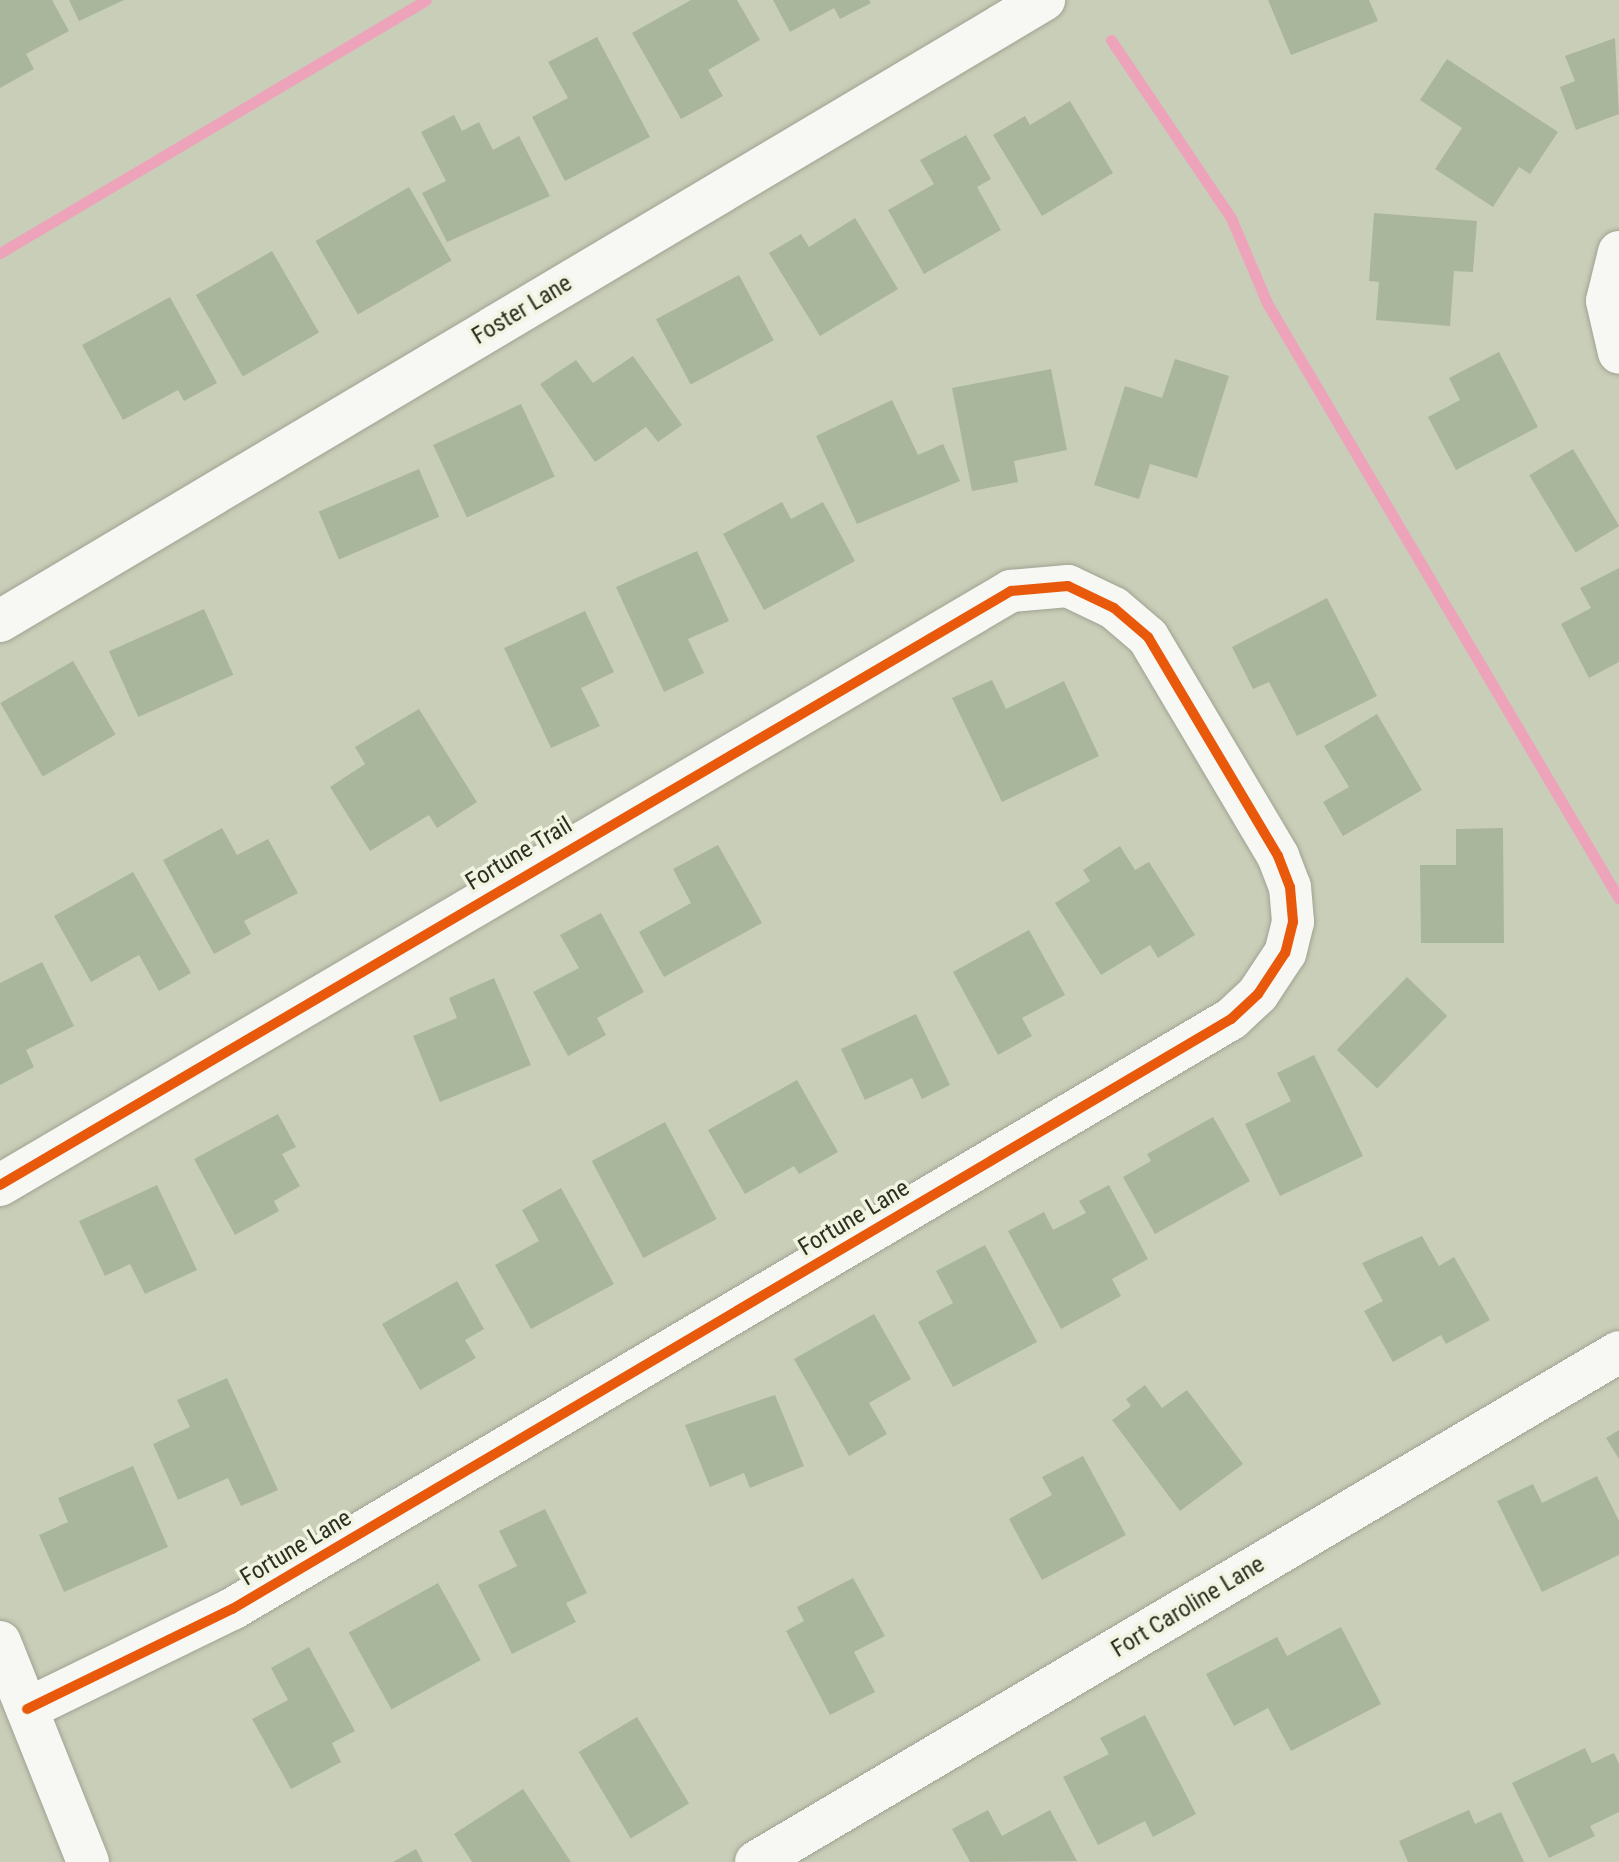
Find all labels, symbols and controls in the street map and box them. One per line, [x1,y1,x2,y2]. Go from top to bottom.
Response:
street label: Foster Lane [467,269,577,351]
street label: Fortune Trail [460,811,578,897]
street label: Fortune Lane [793,1174,915,1262]
street label: Fortune Lane [235,1504,357,1592]
street label: Fort Caroline Lane [1106,1550,1270,1664]

